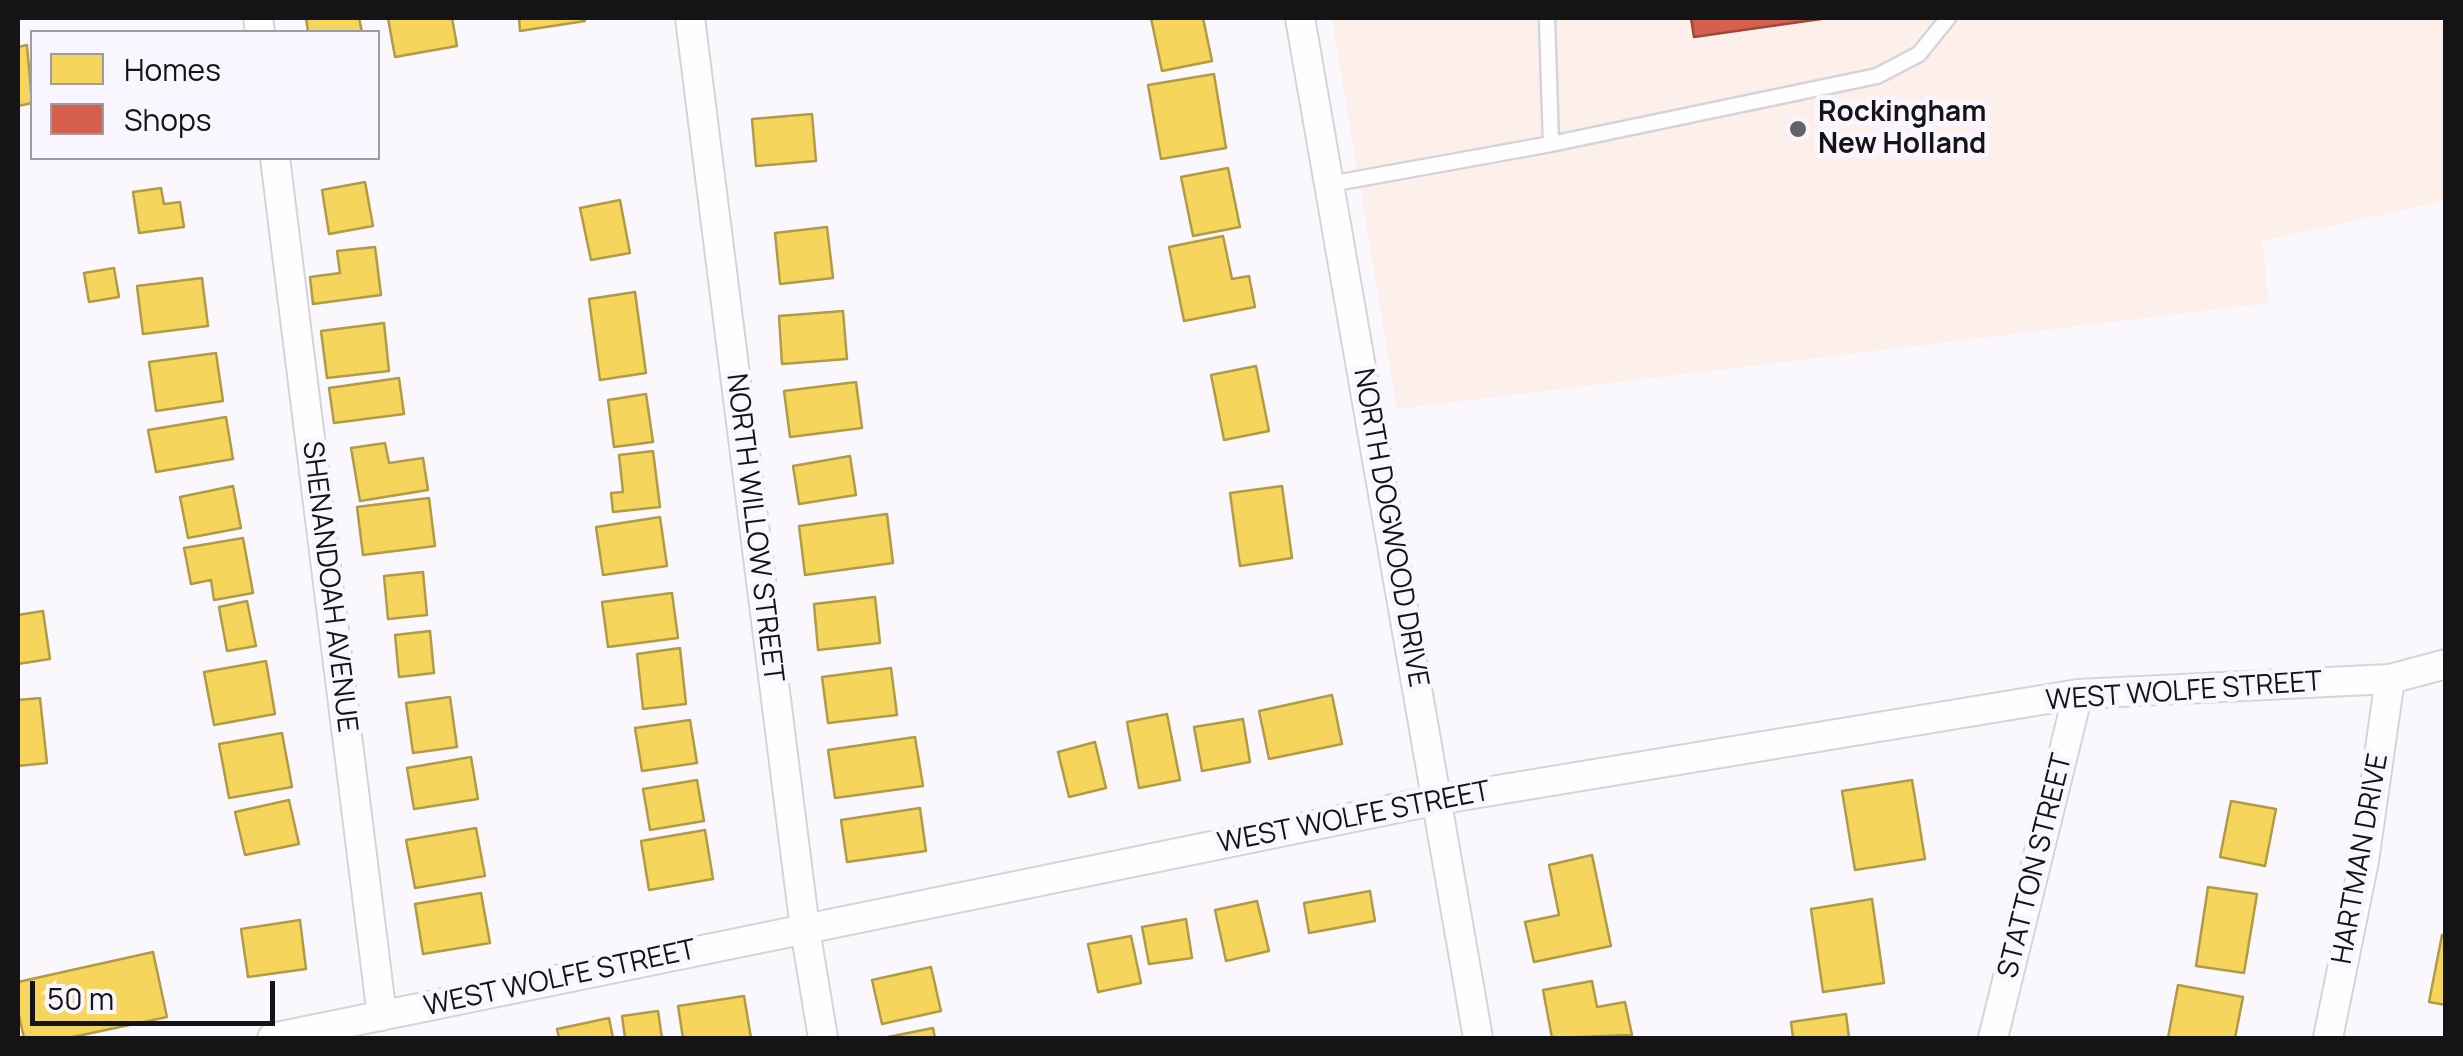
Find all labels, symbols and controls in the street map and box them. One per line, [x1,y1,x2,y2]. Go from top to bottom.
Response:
legend [30,30,380,160]
text: Homes [124,49,221,90]
place label: Rockingham New Holland [1818,96,1986,162]
text: Shops [124,99,211,140]
marker: Rockingham New Holland [1787,118,1809,140]
street label: NORTH DOGWOOD DRIVE [1345,366,1435,690]
street label: NORTH WILLOW STREET [718,372,790,684]
street label: SHENANDOAH AVENUE [294,440,364,734]
street label: WEST WOLFE STREET [2045,666,2323,718]
street label: STATTON STREET [1992,750,2080,982]
street label: HARTMAN DRIVE [2326,751,2396,967]
street label: WEST WOLFE STREET [1215,775,1493,861]
street label: WEST WOLFE STREET [421,934,699,1024]
scale bar [35,961,280,1023]
text: 50 m [47,978,114,1019]

